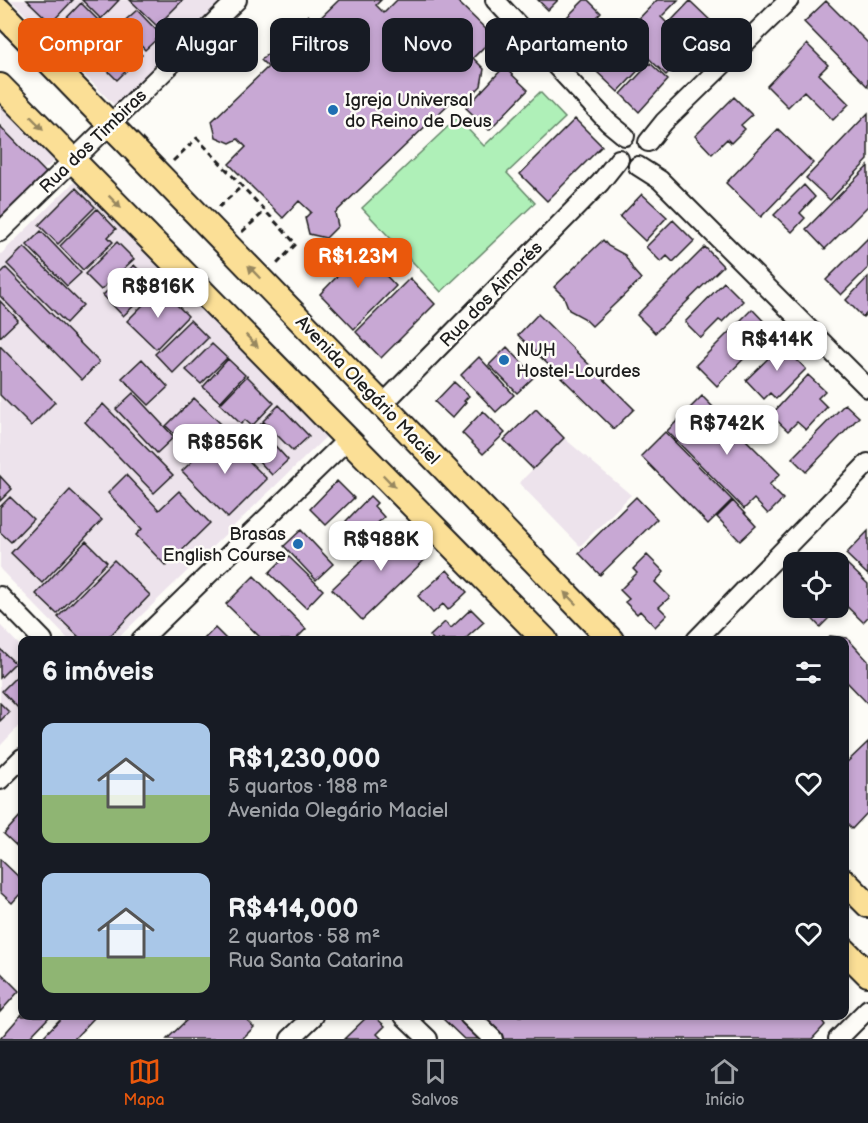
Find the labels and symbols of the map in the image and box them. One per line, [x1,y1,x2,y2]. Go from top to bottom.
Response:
street label: Rua dos Timbiras [35,85,151,198]
place label: Igreja Universal do Reino de Deus [345,90,492,132]
marker: Igreja Universal do Reino de Deus [326,103,340,117]
one-way arrow [30,116,44,130]
one-way arrow [108,194,122,209]
street label: Rua dos Aimorés [436,237,547,351]
pin: R$1.23M [303,238,413,289]
one-way arrow [247,265,261,280]
pin: R$816K [109,268,207,319]
street label: Avenida Olegário Maciel [291,312,444,469]
pin: R$414K [728,321,826,372]
one-way arrow [244,333,258,347]
place label: NUH Hostel-Lourdes [516,340,641,382]
marker: NUH Hostel-Lourdes [497,353,511,367]
pin: R$742K [678,405,776,456]
pin: R$856K [176,424,274,475]
one-way arrow [382,473,396,487]
pin: R$988K [332,521,430,572]
place label: Brasas English Course [163,524,286,566]
marker: Brasas English Course [291,537,305,551]
one-way arrow [563,591,577,606]

